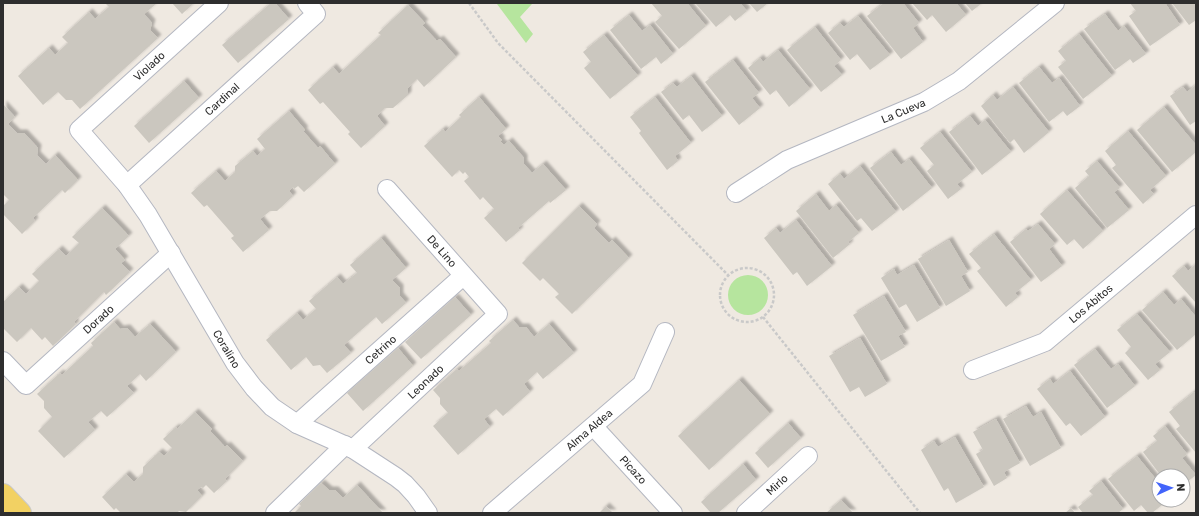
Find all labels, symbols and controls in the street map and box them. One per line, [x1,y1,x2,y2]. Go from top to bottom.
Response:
street label: Violado [131,49,168,84]
street label: Cardinal [202,81,242,118]
street label: La Cueva [879,96,928,126]
street label: De Lino [424,233,459,270]
street label: Los Abitos [1066,282,1116,326]
street label: Dorado [81,302,117,337]
street label: Coralino [210,328,243,371]
street label: Cetrino [363,332,399,367]
street label: Leonado [405,362,446,402]
street label: Alma Aldea [563,406,615,453]
street label: Picazo [617,453,649,487]
north arrow [1151,468,1191,508]
street label: Mirlo [764,472,791,498]
text: N [1174,483,1187,492]

